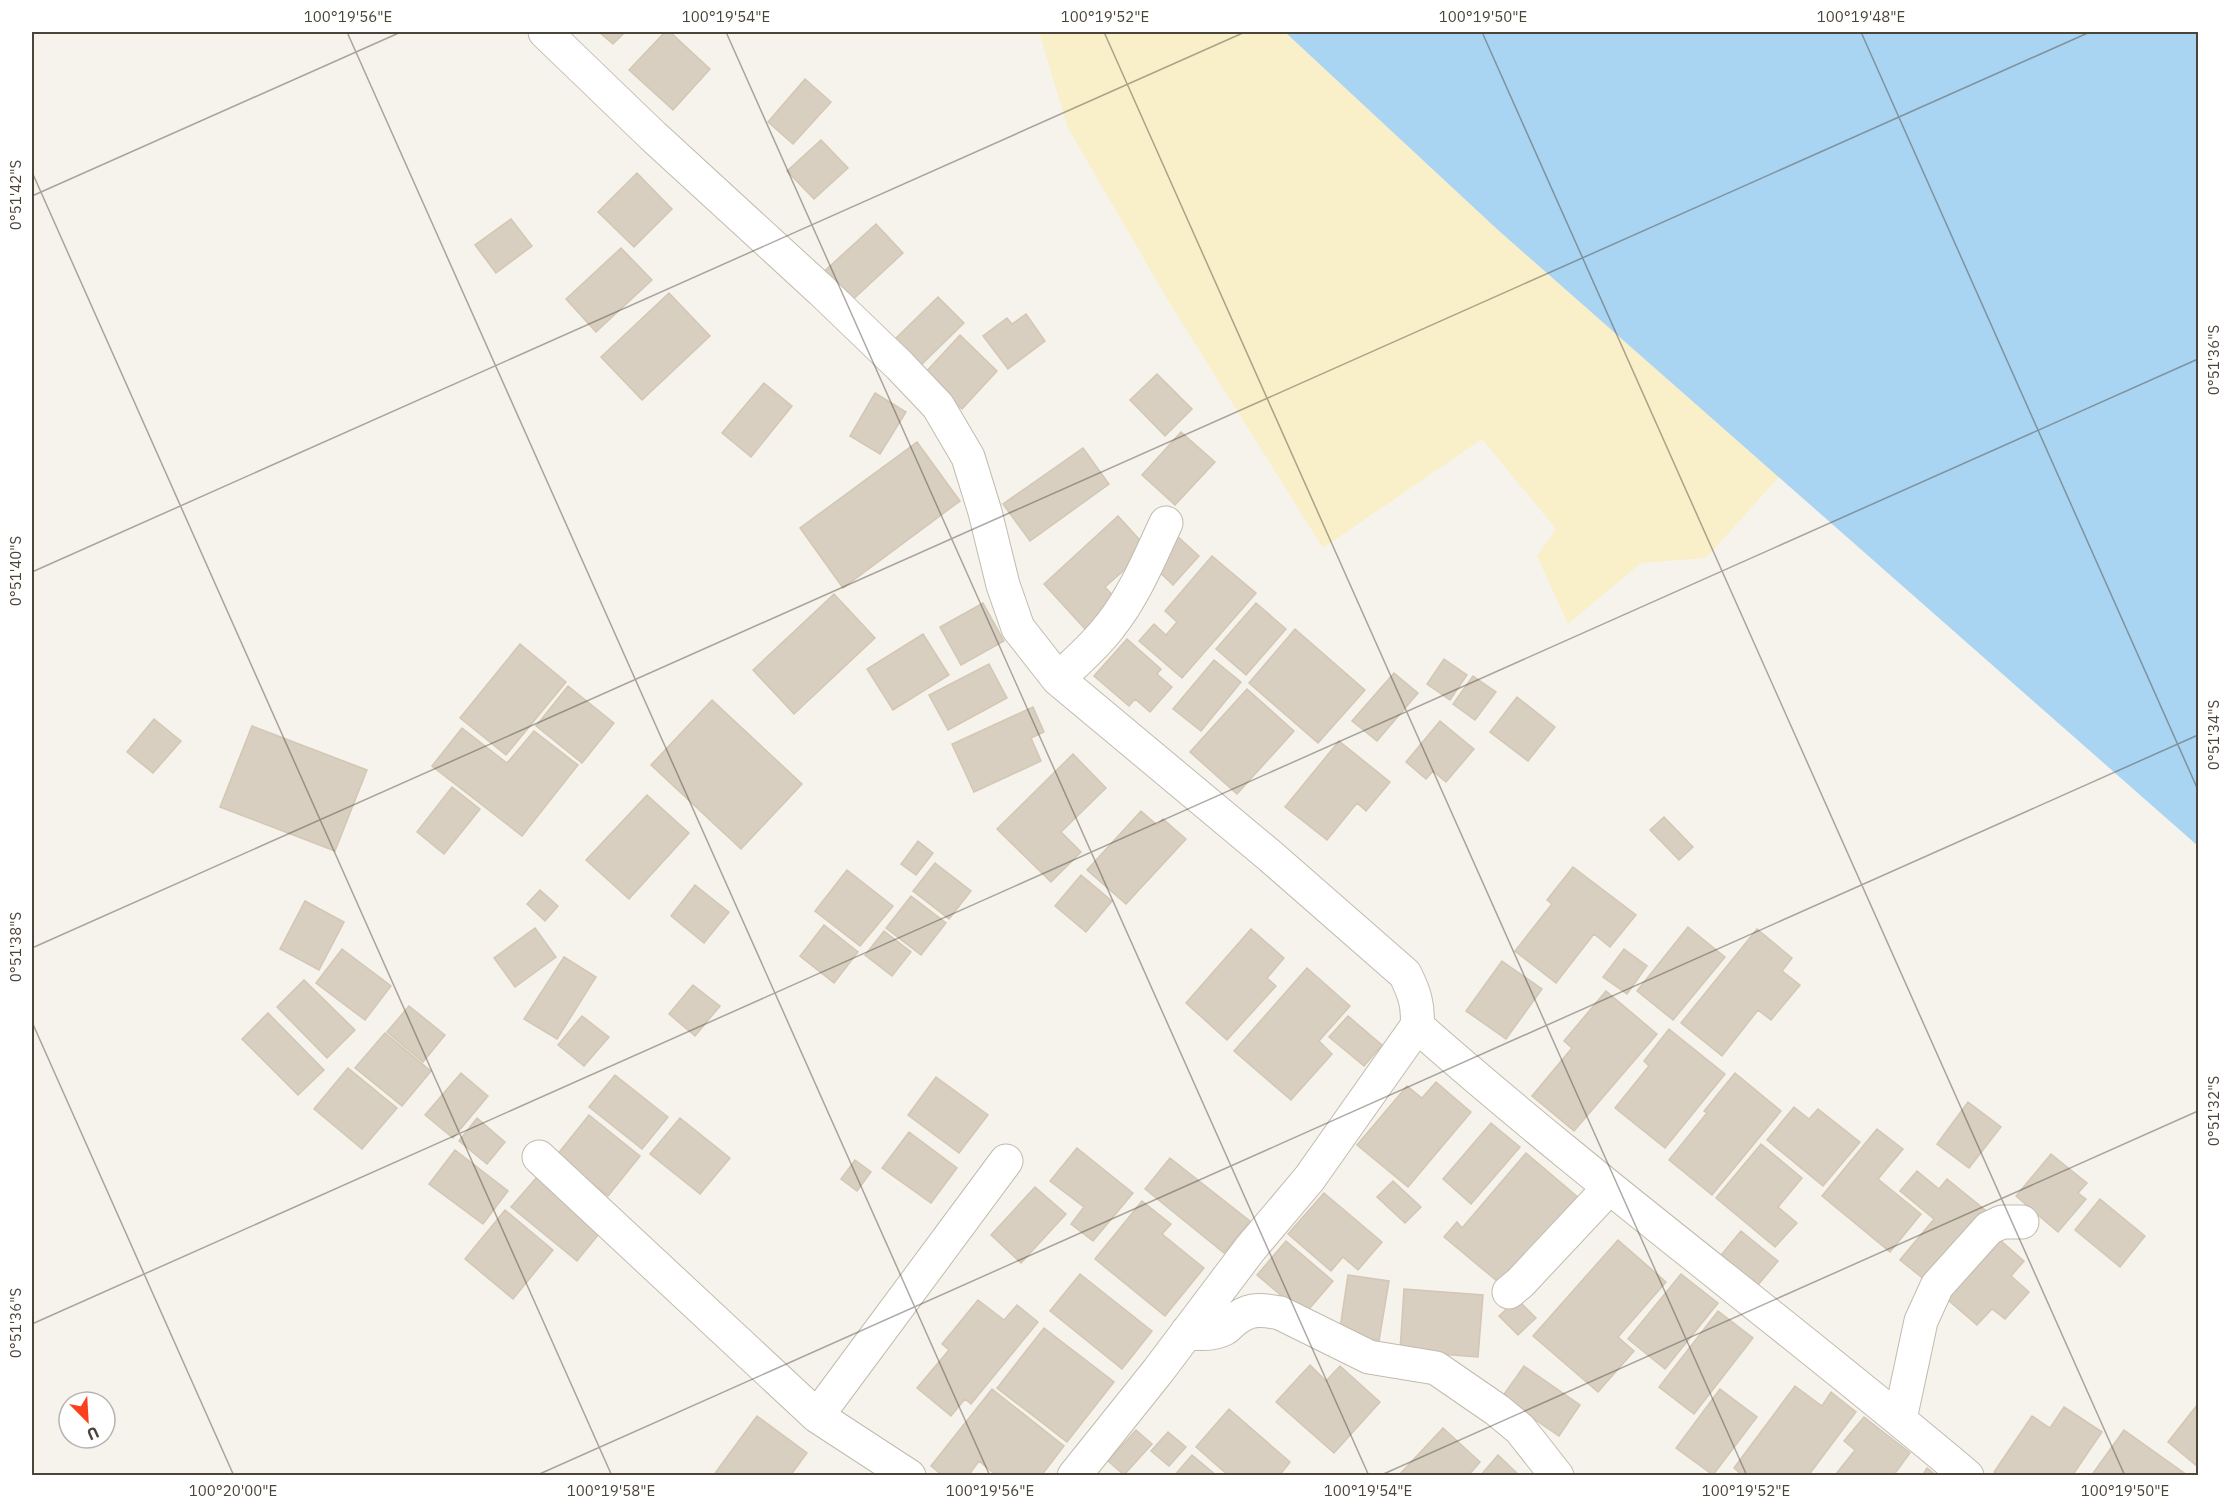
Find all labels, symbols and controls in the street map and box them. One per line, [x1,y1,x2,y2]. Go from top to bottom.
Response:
text: 100°19'56"E [304,7,392,26]
text: 100°19'54"E [682,7,770,26]
text: 100°19'52"E [1061,7,1149,26]
text: 100°19'50"E [1439,7,1527,26]
text: 100°19'48"E [1817,7,1905,26]
text: 0°51'42"S [6,160,25,230]
text: 0°51'36"S [2204,325,2223,395]
text: 0°51'40"S [6,536,25,606]
text: 0°51'34"S [2204,700,2223,770]
text: 0°51'38"S [6,912,25,982]
text: 0°51'32"S [2204,1076,2223,1146]
text: 0°51'36"S [6,1288,25,1358]
north arrow [57,1390,117,1450]
text: U [84,1422,102,1445]
text: 100°20'00"E [189,1481,277,1500]
text: 100°19'58"E [567,1481,655,1500]
text: 100°19'56"E [946,1481,1034,1500]
text: 100°19'54"E [1324,1481,1412,1500]
text: 100°19'52"E [1702,1481,1790,1500]
text: 100°19'50"E [2081,1481,2169,1500]

